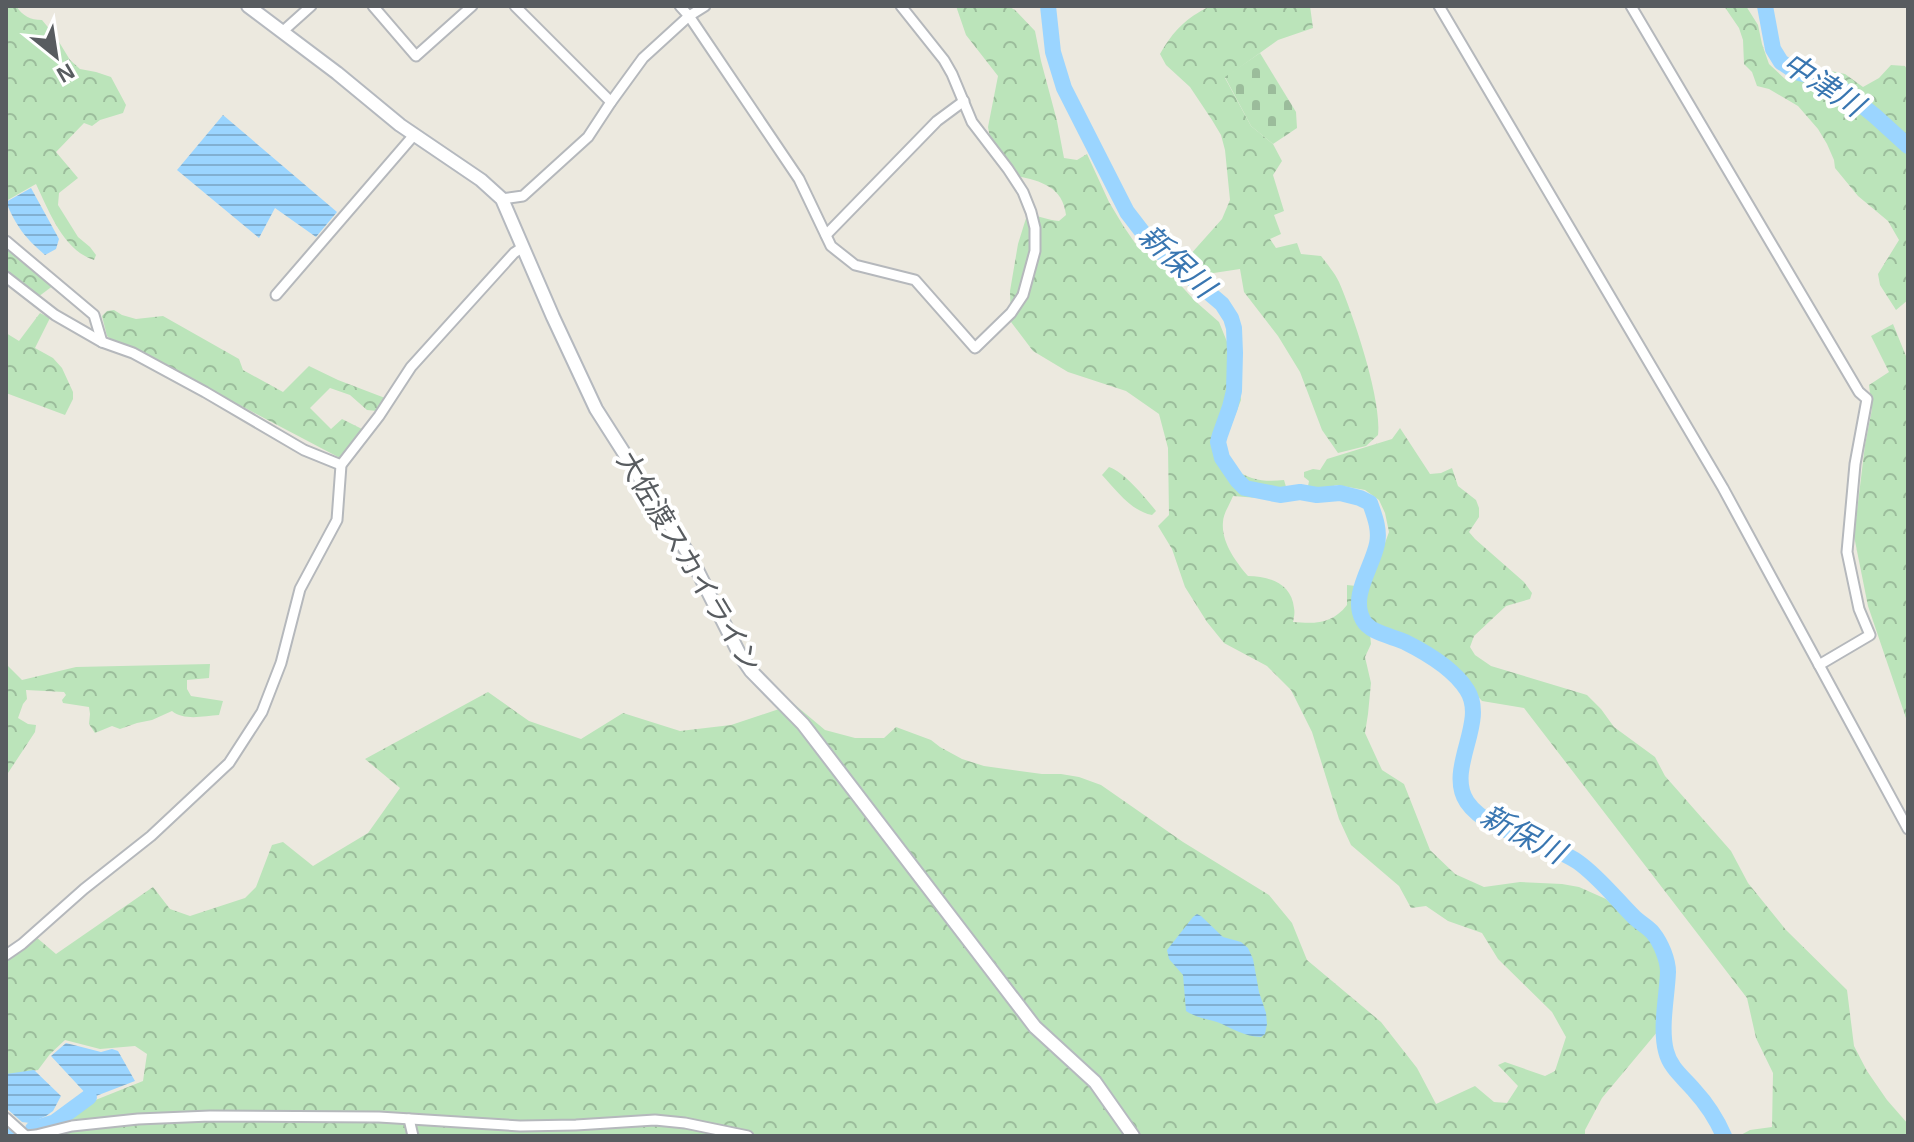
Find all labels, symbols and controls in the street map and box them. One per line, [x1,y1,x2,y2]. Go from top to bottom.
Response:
north arrow [16,16,96,96]
water label: 中津川 [1776,46,1872,124]
text: N [53,58,79,88]
water label: 新保川 [1133,218,1223,306]
street label: 大佐渡スカイライン [611,446,767,678]
water label: 新保川 [1476,798,1573,871]

